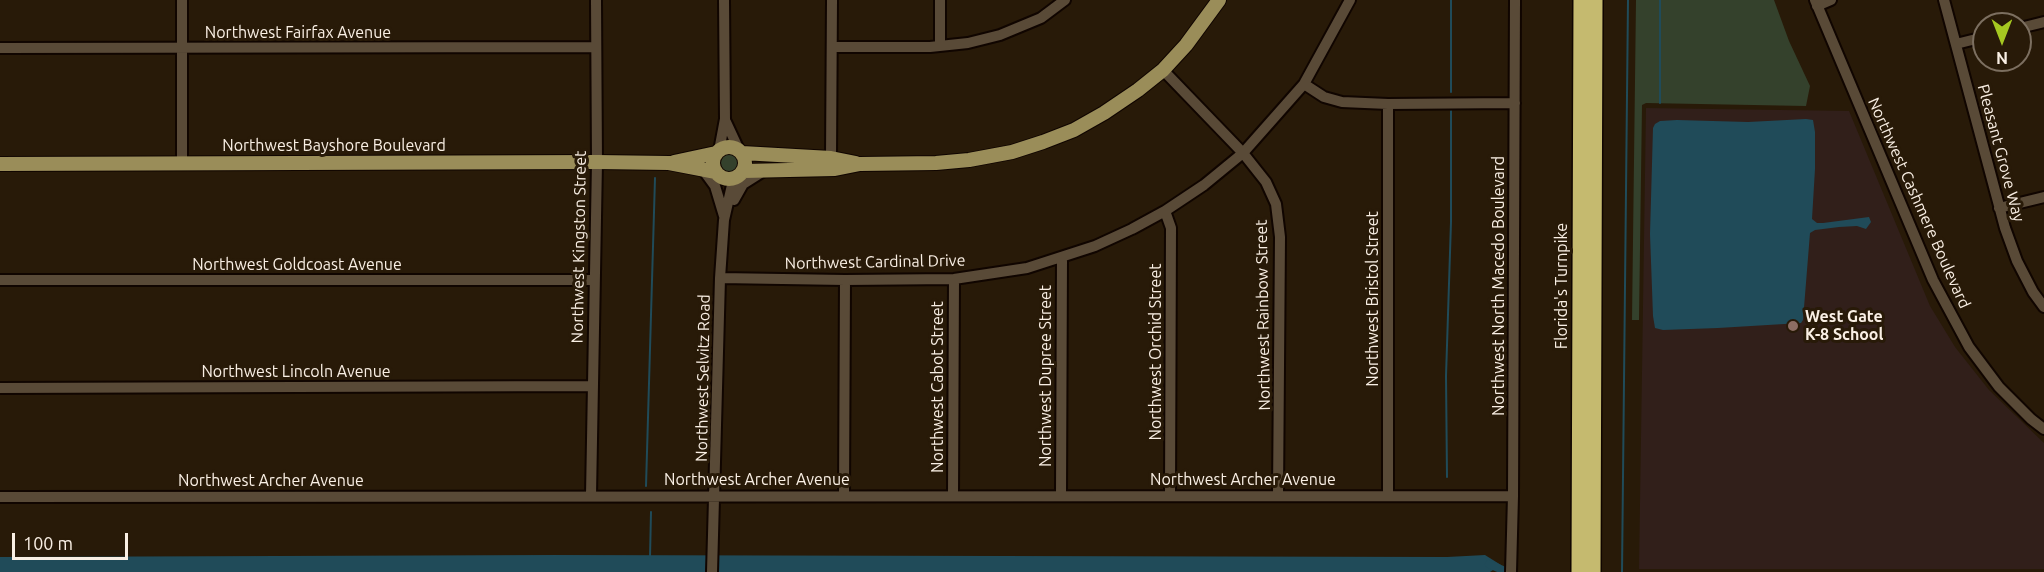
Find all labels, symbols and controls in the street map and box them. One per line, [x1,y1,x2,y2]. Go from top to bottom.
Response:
north arrow [1972,12,2032,72]
street label: Northwest Fairfax Avenue [205,23,391,43]
text: N [1996,49,2008,67]
street label: Pleasant Grove Way [1973,82,2029,224]
street label: Northwest Cashmere Boulevard [1864,95,1974,311]
street label: Northwest Bayshore Boulevard [222,136,446,156]
street label: Northwest Kingston Street [568,150,590,344]
street label: Northwest North Macedo Boulevard [1489,156,1509,416]
street label: Northwest Bristol Street [1363,211,1383,387]
street label: Northwest Rainbow Street [1252,219,1274,411]
street label: Florida's Turnpike [1552,223,1572,349]
street label: Northwest Cardinal Drive [784,251,966,273]
street label: Northwest Goldcoast Avenue [192,255,402,275]
street label: Northwest Orchid Street [1146,263,1166,441]
street label: Northwest Dupree Street [1036,285,1056,467]
street label: Northwest Selvitz Road [692,294,714,462]
street label: Northwest Cabot Street [928,301,948,473]
place label: West Gate K-8 School [1805,307,1883,345]
marker: West Gate K-8 School [1786,319,1800,333]
street label: Northwest Lincoln Avenue [201,362,391,382]
street label: Northwest Archer Avenue [664,470,850,490]
street label: Northwest Archer Avenue [1150,470,1336,490]
street label: Northwest Archer Avenue [178,471,364,491]
scale bar [15,521,130,559]
text: 100 m [23,533,73,553]

